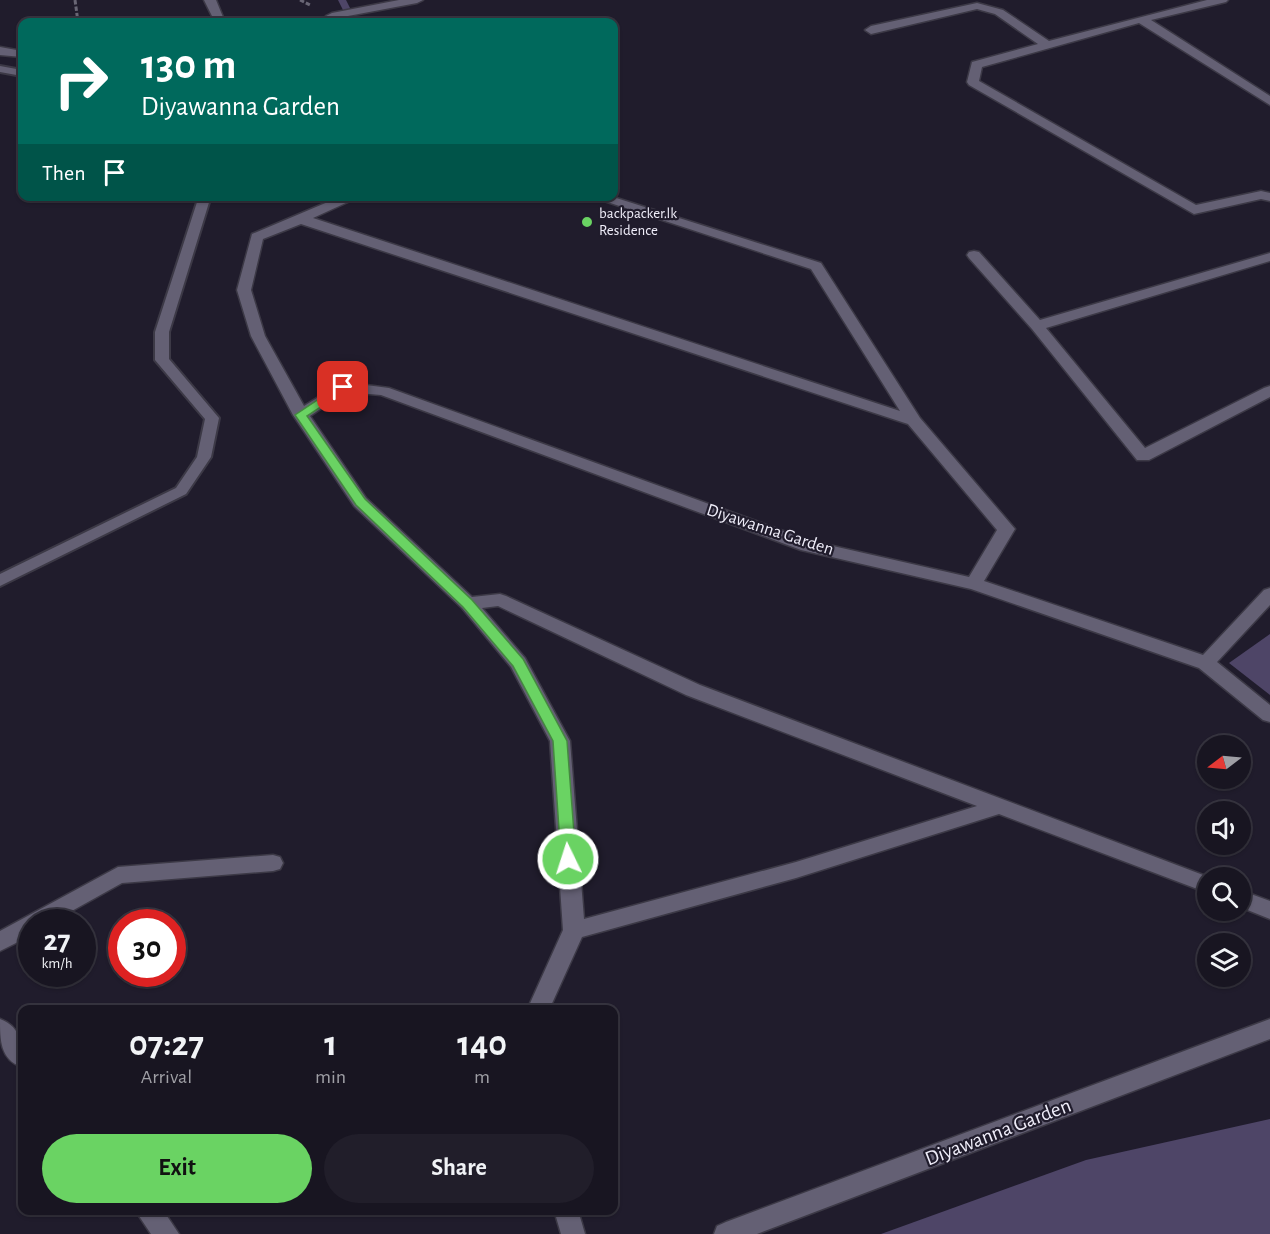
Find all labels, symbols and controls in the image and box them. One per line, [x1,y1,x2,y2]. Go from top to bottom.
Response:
icon: right [42,42,120,120]
text: 130 m [141,44,236,86]
text: Diyawanna Garden [141,93,340,120]
icon: arrive [98,156,131,189]
text: Then [42,162,86,184]
place label: backpacker.lk Residence [599,206,677,238]
marker: backpacker.lk Residence [580,215,594,229]
pin [317,361,368,412]
icon: arrive [326,370,359,403]
street label: Diyawanna Garden [704,501,836,559]
north arrow [1197,735,1251,789]
map controls [1197,735,1251,987]
button: sound [1197,801,1251,855]
position arrow [536,827,600,891]
button: search [1197,867,1251,921]
speed limit sign: 30 [108,909,186,987]
text: 27 [43,926,71,956]
button: layers [1197,933,1251,987]
text: km/h [42,956,72,971]
text: 07:27 [129,1026,204,1062]
text: 1 [324,1026,337,1062]
text: 140 [457,1026,507,1062]
text: Arrival [141,1067,192,1087]
text: min [315,1067,346,1087]
text: m [474,1067,490,1087]
street label: Diyawanna Garden [922,1094,1074,1170]
button: Exit [42,1134,312,1203]
button: Share [324,1134,594,1203]

